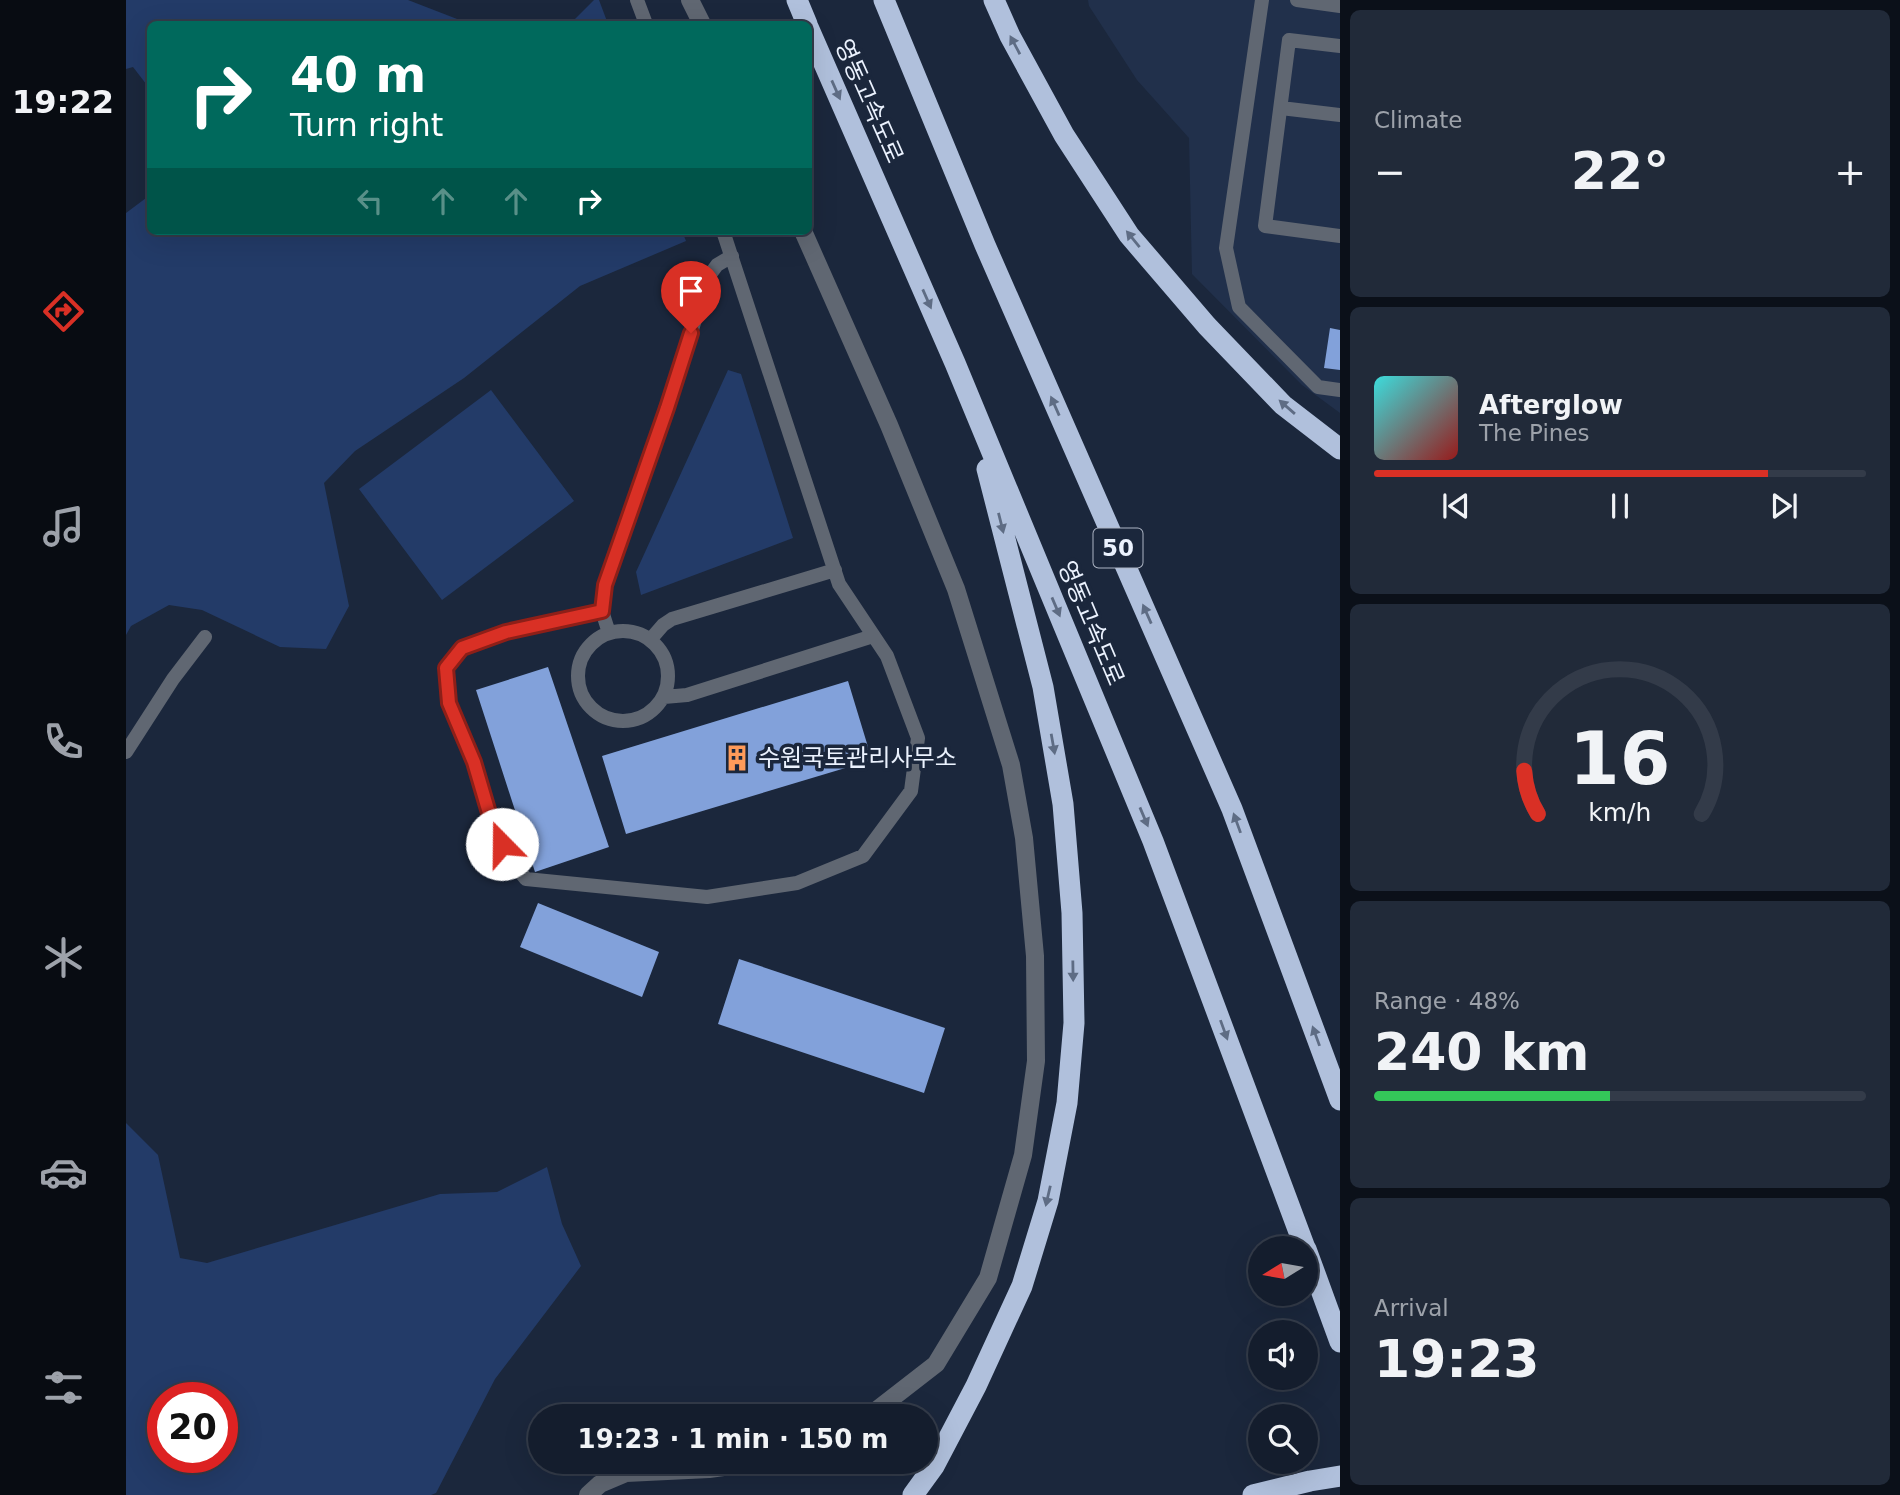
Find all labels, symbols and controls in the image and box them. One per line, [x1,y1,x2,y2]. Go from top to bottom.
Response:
street label: 영동고속도로 [829,35,909,167]
one-way arrow [1010,35,1021,55]
text: 40 m [290,47,426,104]
icon: right [175,49,266,140]
one-way arrow [830,80,842,100]
text: 19:22 [12,83,114,121]
text: Turn right [290,106,443,144]
text: Climate [1374,107,1463,133]
text: 22° [1571,141,1669,201]
text: − [1374,150,1406,194]
text: + [1834,150,1866,194]
icon: left [351,182,389,220]
icon: ahead [424,182,462,220]
icon: ahead [497,182,535,220]
icon: right [570,182,608,220]
one-way arrow [1126,231,1141,249]
pin [661,261,721,333]
icon: arrive [672,272,710,310]
icon: directions [39,287,88,336]
one-way arrow [922,288,933,309]
text: Afterglow [1479,390,1623,420]
one-way arrow [1050,395,1061,416]
one-way arrow [1278,400,1295,415]
text: The Pines [1479,420,1590,446]
icon: previous [1437,487,1475,525]
icon: pause [1601,487,1639,525]
icon: next [1765,487,1803,525]
icon: music [39,502,88,551]
one-way arrow [996,512,1007,534]
road number: 50 [1094,528,1142,568]
street label: 영동고속도로 [1052,557,1130,689]
one-way arrow [1051,597,1062,618]
one-way arrow [1141,604,1152,625]
text: 16 [1569,716,1671,801]
icon: phone [39,717,88,766]
one-way arrow [1048,734,1059,756]
building icon: 수원국토관리사무소 [722,743,752,773]
place label: 수원국토관리사무소 [758,744,957,772]
text: km/h [1588,797,1652,826]
position arrow [465,807,539,881]
one-way arrow [1139,807,1150,828]
one-way arrow [1231,813,1242,834]
icon: climate [39,933,88,982]
one-way arrow [1067,960,1079,982]
text: Range · 48% [1374,988,1520,1014]
one-way arrow [1219,1020,1230,1041]
text: 240 km [1374,1022,1589,1082]
one-way arrow [1310,1026,1321,1047]
icon: car [39,1148,88,1197]
one-way arrow [1043,1185,1054,1207]
north arrow [1248,1236,1318,1306]
map controls [1248,1236,1318,1474]
text: Arrival [1374,1295,1449,1321]
button: sound [1248,1320,1318,1390]
text: 19:23 [1374,1329,1540,1389]
icon: filters [39,1363,88,1412]
speed limit sign: 20 [147,1382,238,1473]
button: search [1248,1404,1318,1474]
text: 19:23 · 1 min · 150 m [578,1424,888,1454]

